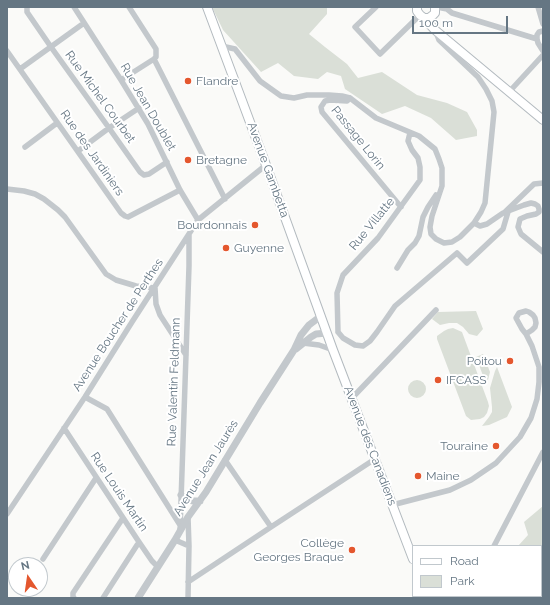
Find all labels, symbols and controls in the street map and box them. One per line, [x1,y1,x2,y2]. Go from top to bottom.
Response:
scale bar [414,8,510,34]
text: 100 m [419,16,453,30]
street label: Rue Michel Courbet [62,48,138,146]
street label: Rue Jean Doublet [117,61,179,153]
place label: Flandre [196,74,238,88]
marker: Flandre [183,76,193,86]
street label: Passage Lorin [328,103,388,173]
street label: Rue des Jardiniers [57,107,127,199]
street label: Avenue Gambetta [244,120,292,220]
place label: Bretagne [196,153,247,167]
marker: Bretagne [183,155,193,165]
street label: Rue Villatte [346,195,398,253]
place label: Bourdonnais [177,218,247,232]
marker: Bourdonnais [250,220,260,230]
place label: Guyenne [234,241,284,255]
marker: Guyenne [221,243,231,253]
street label: Avenue Boucher de Perthes [70,256,166,394]
street label: Rue Valentin Feldmann [165,317,183,447]
place label: Poitou [467,354,502,368]
marker: Poitou [505,356,515,366]
place label: IFCASS [446,373,487,387]
marker: IFCASS [433,375,443,385]
street label: Avenue des Canadiens [341,384,399,508]
street label: Avenue Jean Jaurès [171,417,241,519]
place label: Touraine [440,439,488,453]
marker: Touraine [491,441,501,451]
street label: Rue Louis Martin [87,450,151,534]
place label: Maine [426,469,460,483]
marker: Maine [413,471,423,481]
place label: Collège Georges Braque [254,536,344,564]
marker: Collège Georges Braque [347,545,357,555]
legend [412,545,542,597]
text: Road [450,554,479,568]
north arrow [8,557,48,597]
text: N [20,559,31,573]
text: Park [450,574,475,588]

